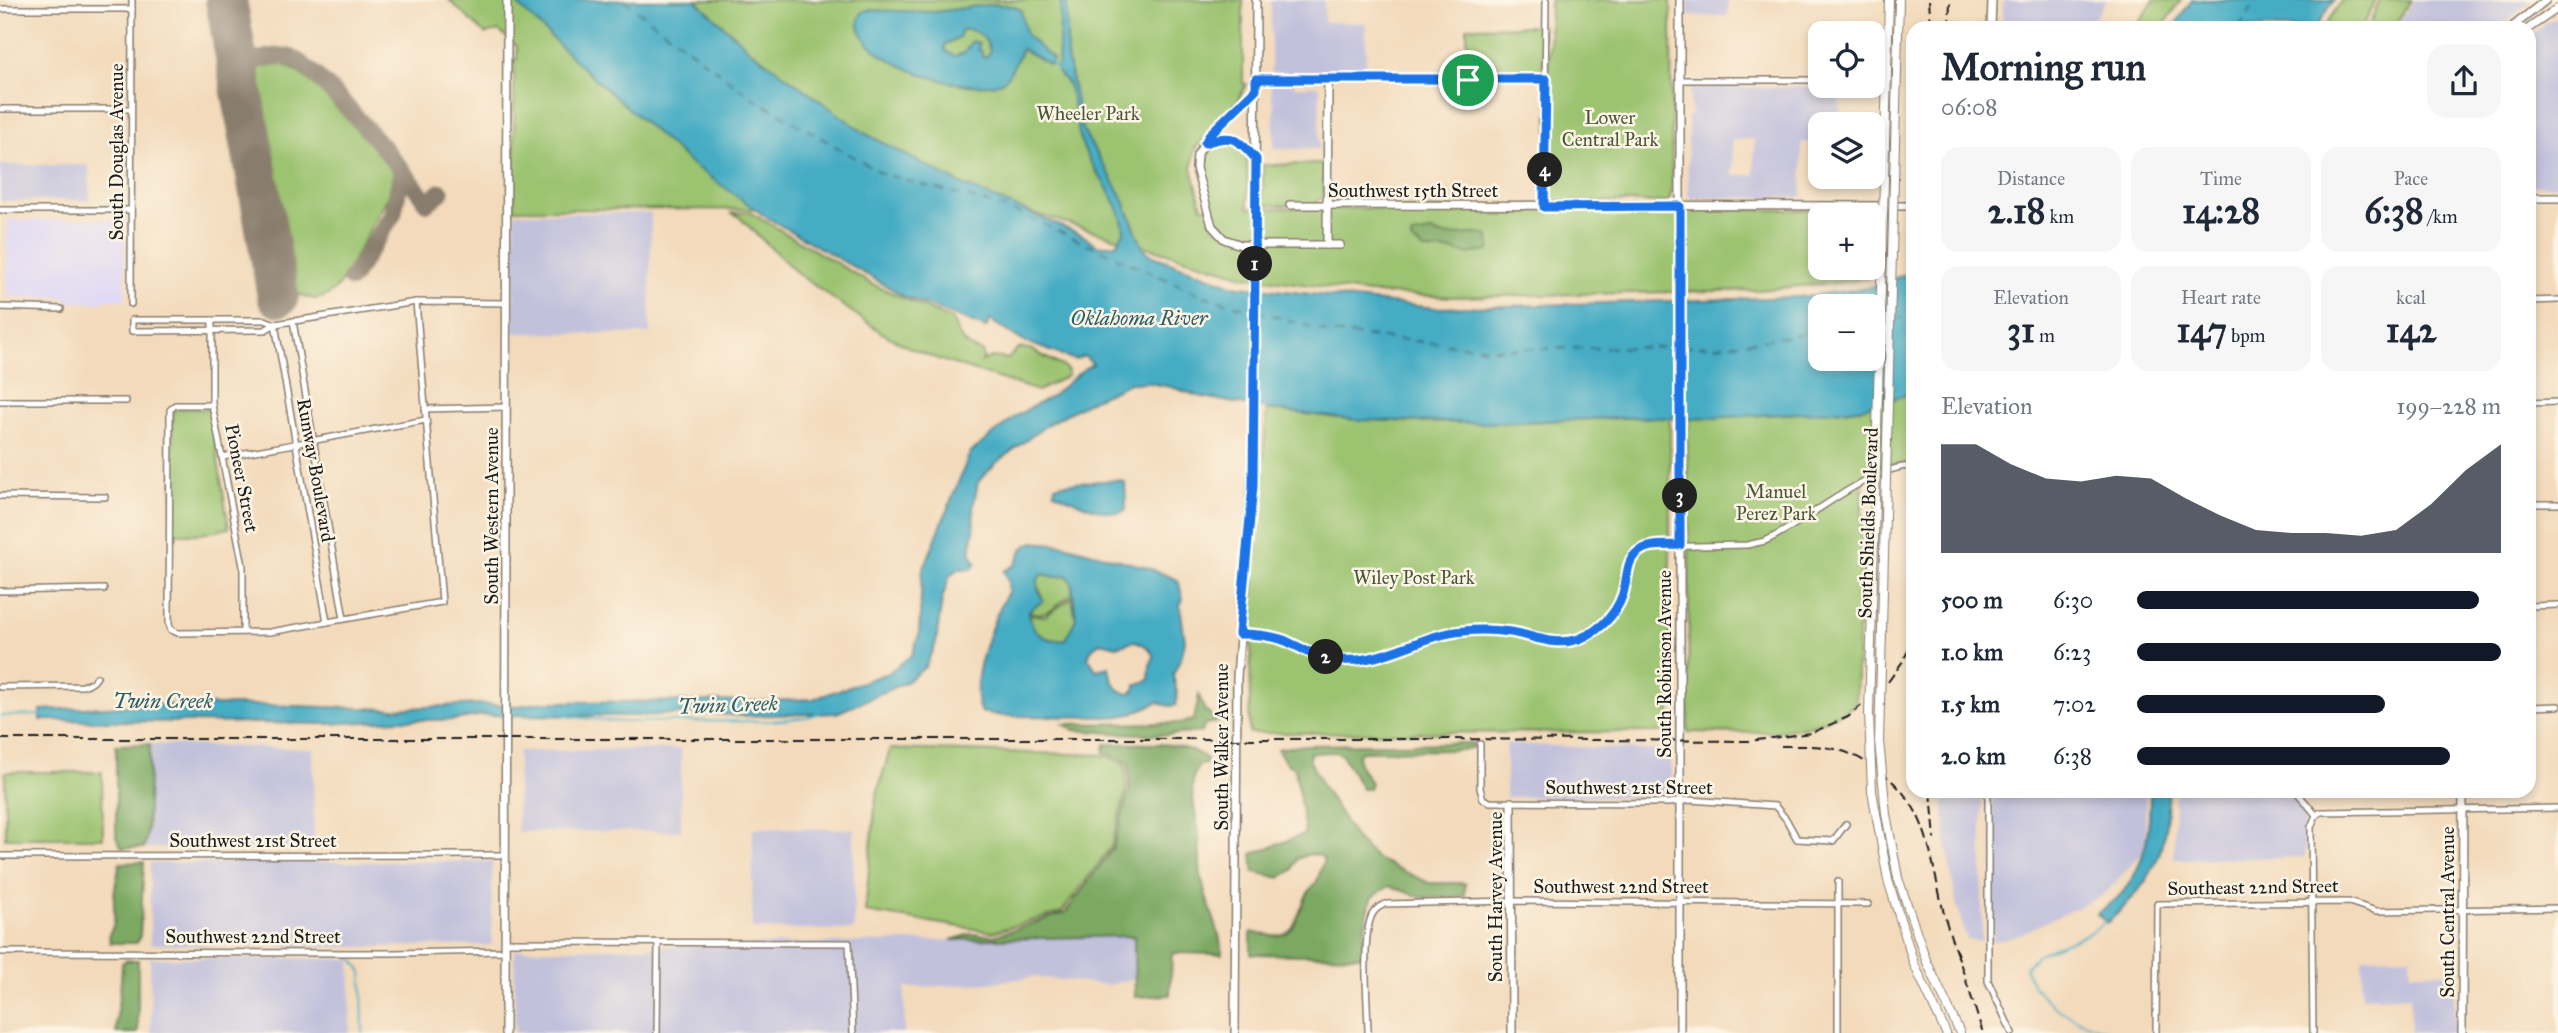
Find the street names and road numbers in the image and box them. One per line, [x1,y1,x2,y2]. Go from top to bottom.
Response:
street label: South Douglas Avenue [105,63,129,241]
street label: Southwest 15th Street [1328,179,1499,202]
street label: Runway Boulevard [292,396,340,544]
street label: Pioneer Street [220,422,264,535]
street label: South Western Avenue [480,427,503,605]
street label: South Shields Boulevard [1853,427,1883,619]
street label: South Robinson Avenue [1653,570,1676,758]
street label: South Walker Avenue [1210,663,1233,831]
street label: Southwest 21st Street [1545,776,1713,799]
street label: South Harvey Avenue [1484,812,1507,982]
street label: South Central Avenue [2436,826,2459,998]
street label: Southwest 21st Street [169,829,337,852]
street label: Southeast 22nd Street [2167,874,2339,900]
street label: Southwest 22nd Street [1533,875,1709,898]
street label: Southwest 22nd Street [165,925,341,948]

